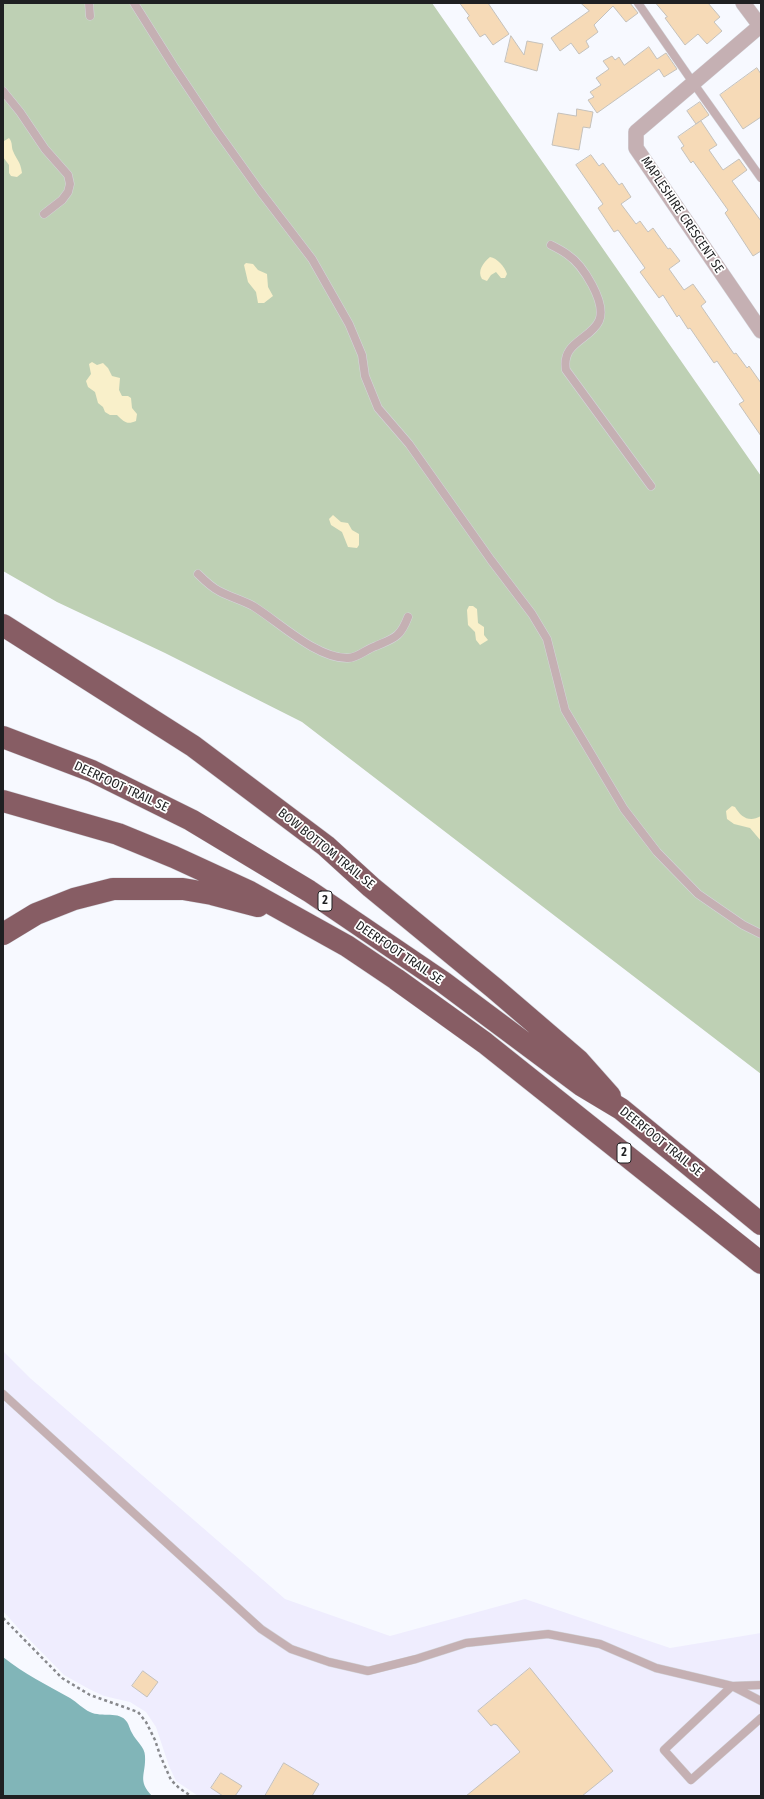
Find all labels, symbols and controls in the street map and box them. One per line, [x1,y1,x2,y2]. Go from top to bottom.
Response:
street label: MAPLESHIRE CRESCENT SE [637,154,727,276]
street label: DEERFOOT TRAIL SE [72,758,170,816]
street label: BOW BOTTOM TRAIL SE [275,805,377,893]
road number: 2 [318,891,332,911]
street label: DEERFOOT TRAIL SE [352,918,446,988]
street label: DEERFOOT TRAIL SE [616,1104,706,1180]
road number: 2 [617,1143,631,1163]

